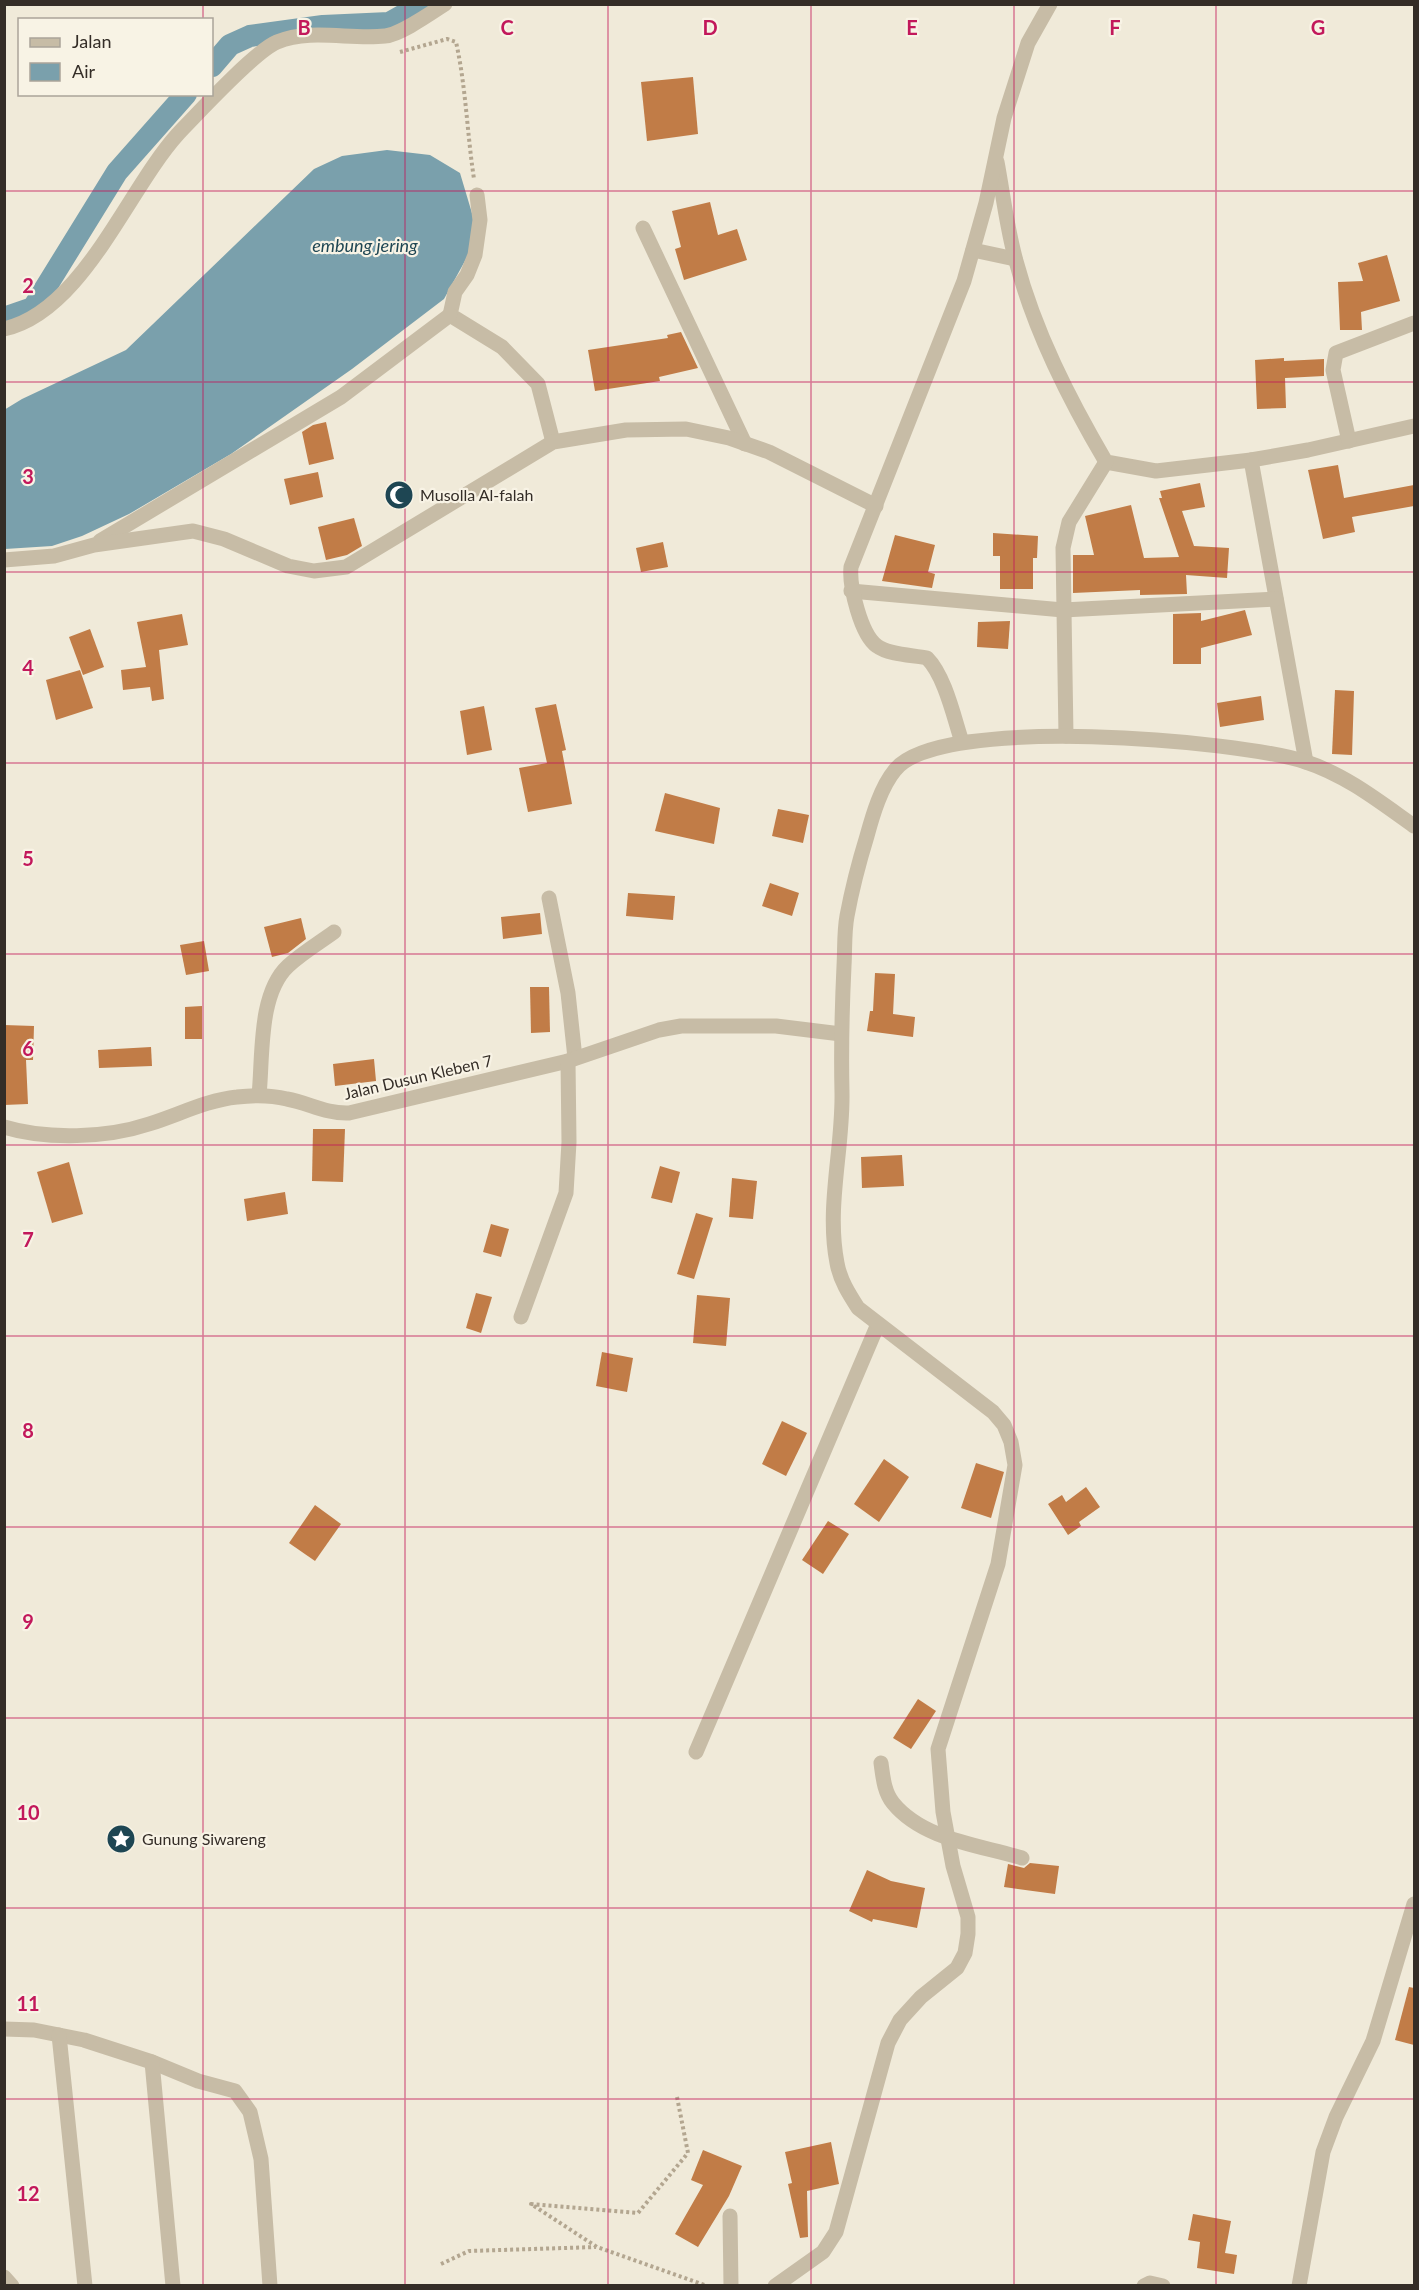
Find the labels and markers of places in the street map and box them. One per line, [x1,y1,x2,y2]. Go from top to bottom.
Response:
mosque icon: Musolla Al-falah [383,479,415,511]
place label: Musolla Al-falah [420,485,533,504]
place icon: Gunung Siwareng [105,1823,137,1855]
place label: Gunung Siwareng [142,1829,266,1848]

